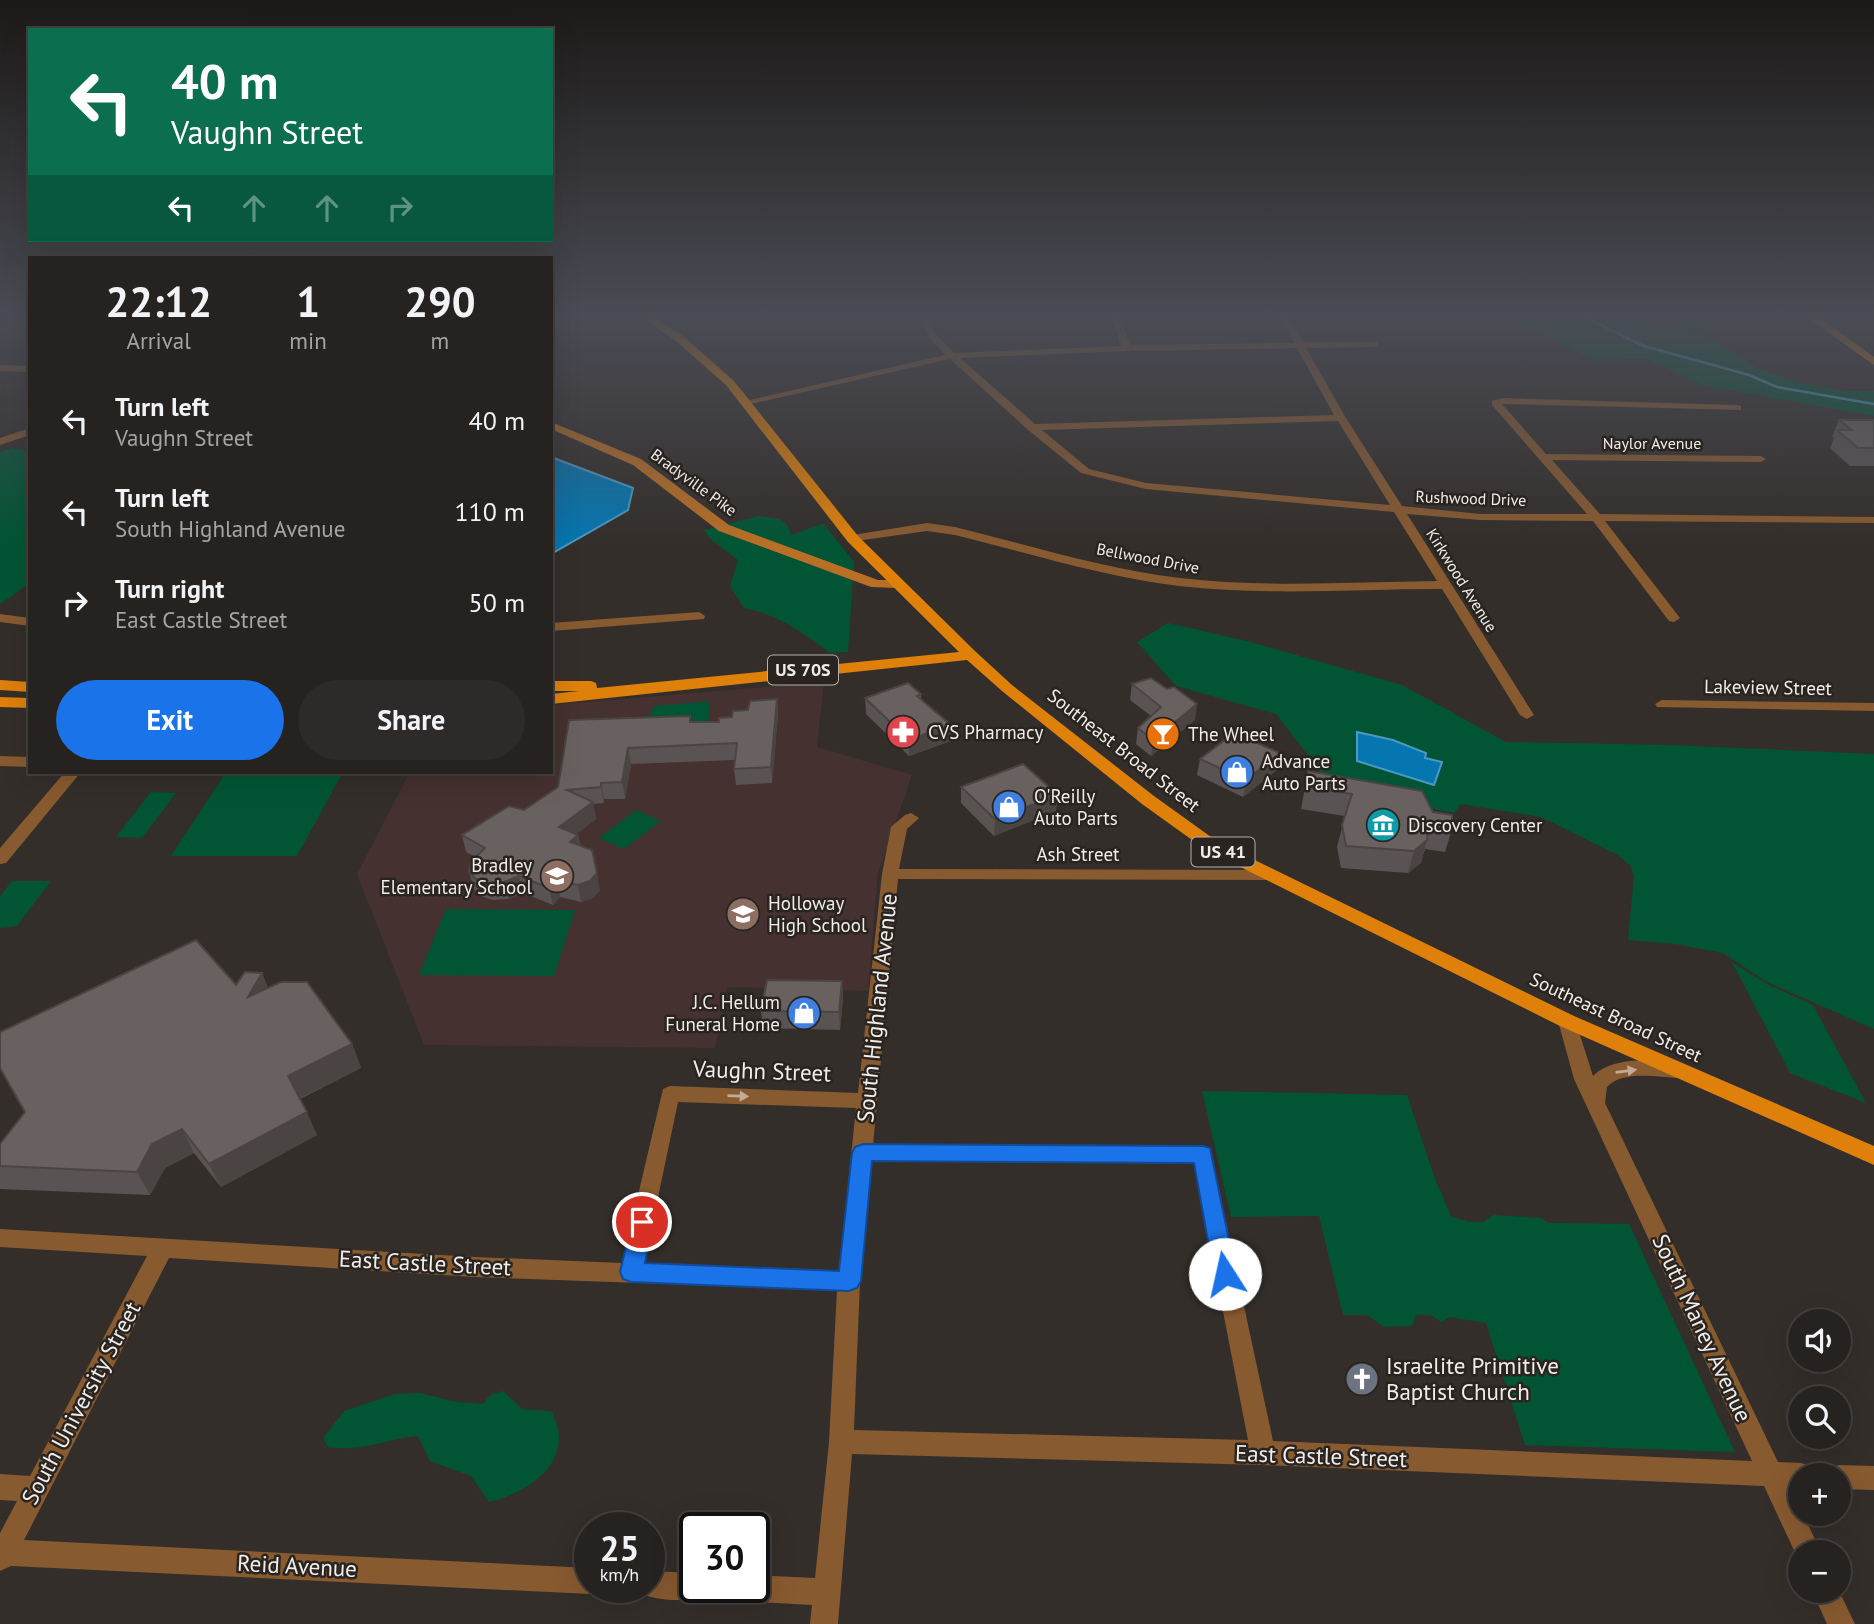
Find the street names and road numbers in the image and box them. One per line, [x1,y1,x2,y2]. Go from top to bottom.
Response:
street label: Naylor Avenue [1603,433,1701,453]
street label: Bradyville Pike [647,444,741,520]
street label: Rushwood Drive [1415,486,1527,510]
street label: Kirkwood Avenue [1422,525,1502,635]
street label: Bellwood Drive [1095,538,1201,578]
road number: US 70S [768,656,838,684]
street label: Lakeview Street [1704,674,1833,700]
street label: Southeast Broad Street [1043,683,1205,817]
road number: US 41 [1192,838,1254,866]
street label: Ash Street [1036,842,1120,866]
street label: South Highland Avenue [850,892,903,1124]
street label: Southeast Broad Street [1526,967,1706,1068]
street label: Vaughn Street [691,1054,832,1087]
street label: South Maney Avenue [1646,1229,1759,1426]
street label: East Castle Street [338,1244,512,1281]
street label: South University Street [15,1296,146,1509]
street label: East Castle Street [1234,1438,1408,1473]
street label: Reid Avenue [236,1548,358,1583]

